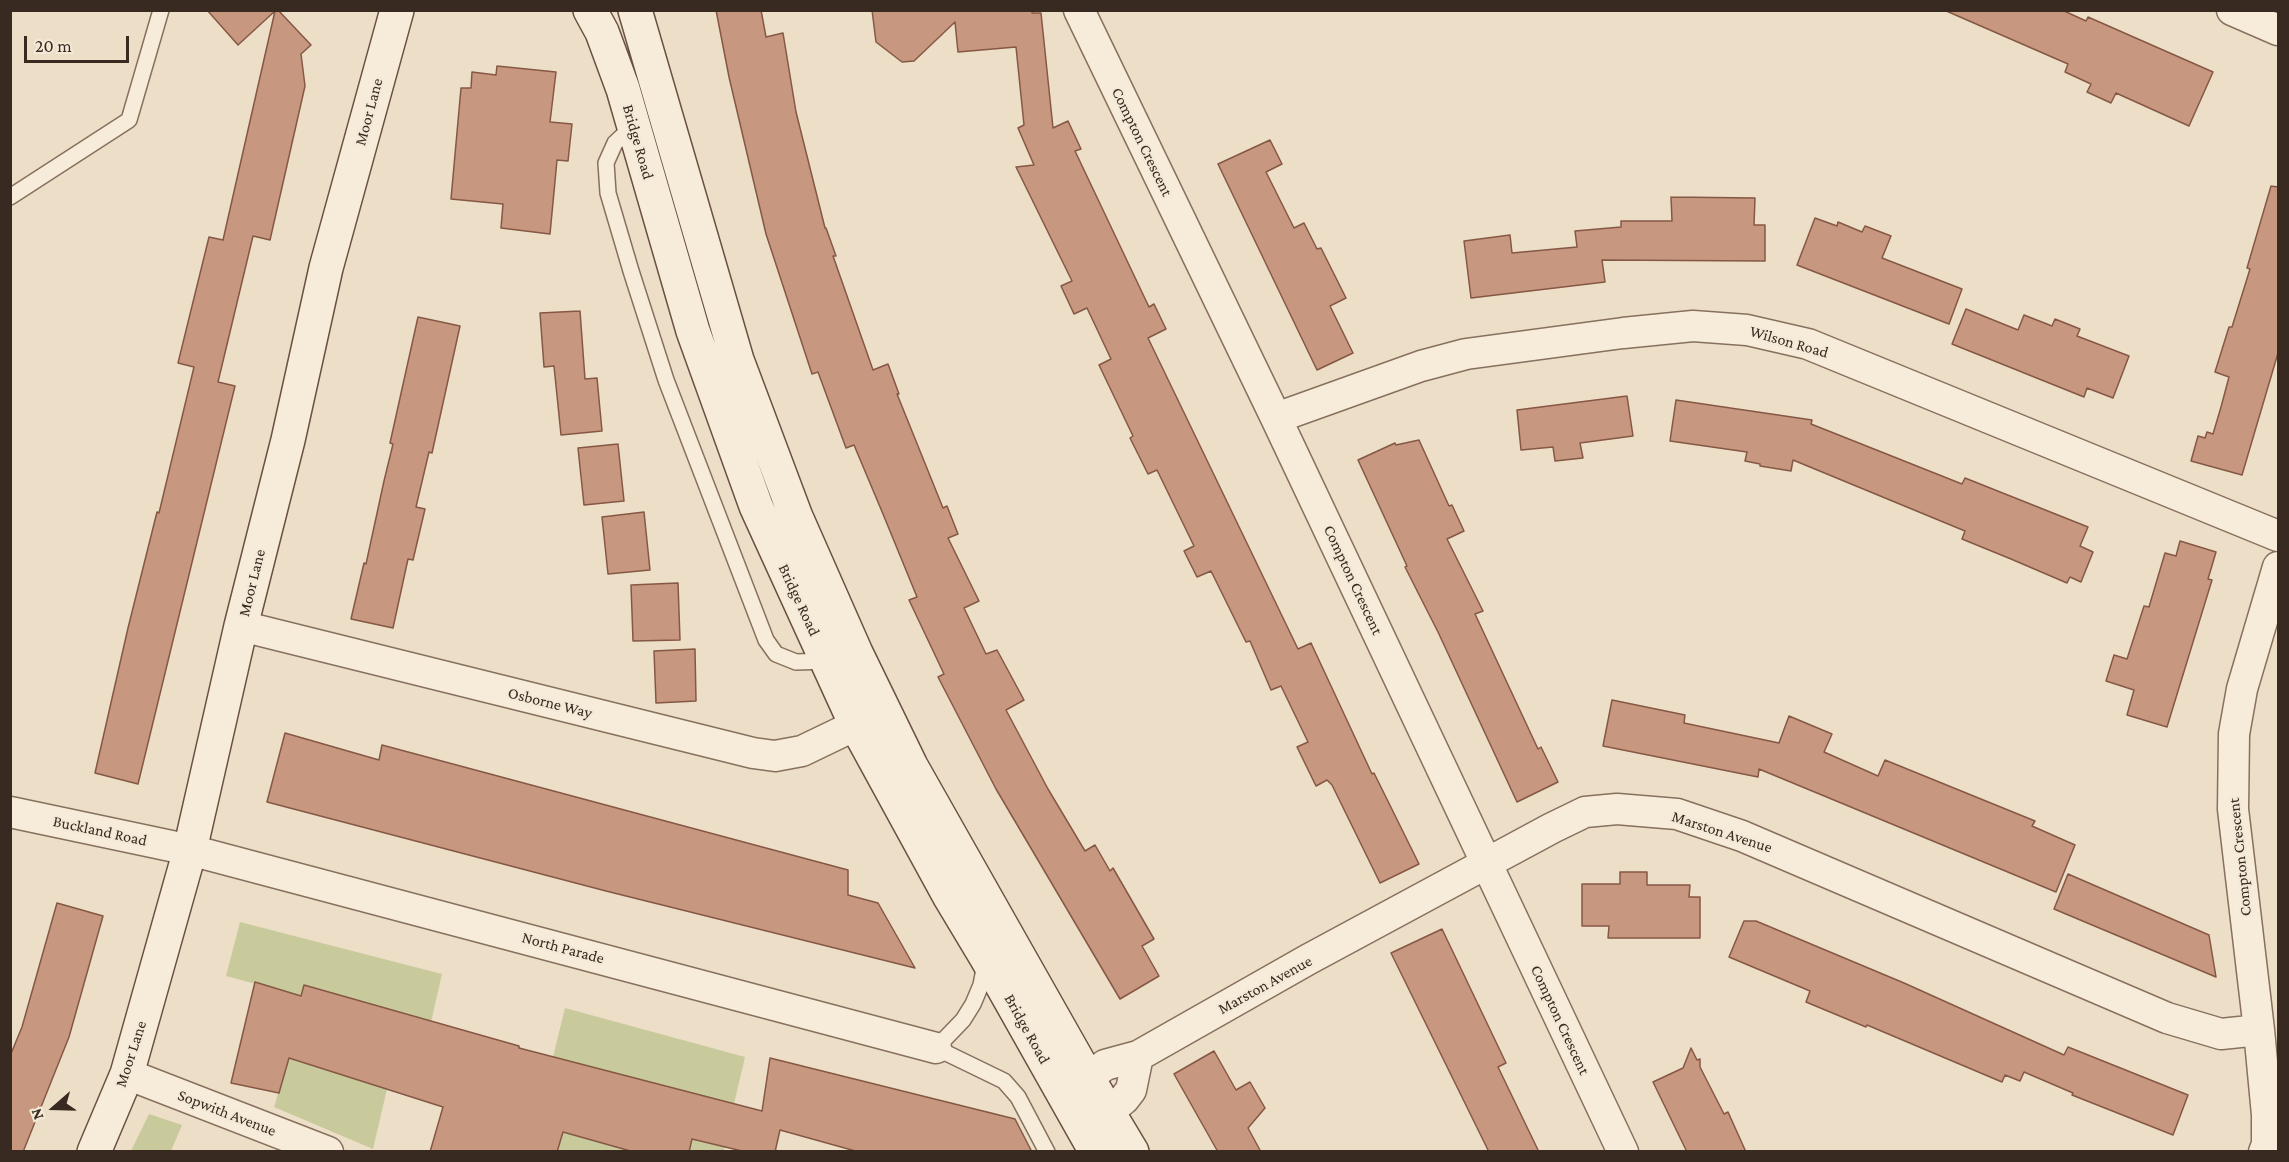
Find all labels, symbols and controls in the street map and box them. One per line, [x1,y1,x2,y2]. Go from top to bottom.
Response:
scale bar [27,24,132,62]
text: 20 m [35,36,72,56]
street label: Moor Lane [351,76,387,148]
street label: Compton Crescent [1107,84,1177,200]
street label: Bridge Road [618,102,658,182]
street label: Wilson Road [1747,322,1831,362]
street label: Compton Crescent [1319,522,1387,638]
street label: Moor Lane [234,547,270,619]
street label: Bridge Road [774,561,824,639]
street label: Osborne Way [506,683,594,723]
street label: Compton Crescent [2224,797,2256,917]
street label: Marston Avenue [1669,807,1775,857]
street label: Buckland Road [51,812,149,850]
street label: North Parade [520,928,606,968]
street label: Marston Avenue [1215,951,1315,1019]
street label: Compton Crescent [1526,962,1594,1078]
street label: Bridge Road [1000,991,1054,1067]
street label: Moor Lane [111,1018,151,1090]
north arrow [24,1078,84,1138]
street label: Sopwith Avenue [175,1085,279,1141]
text: N [27,1106,46,1122]

